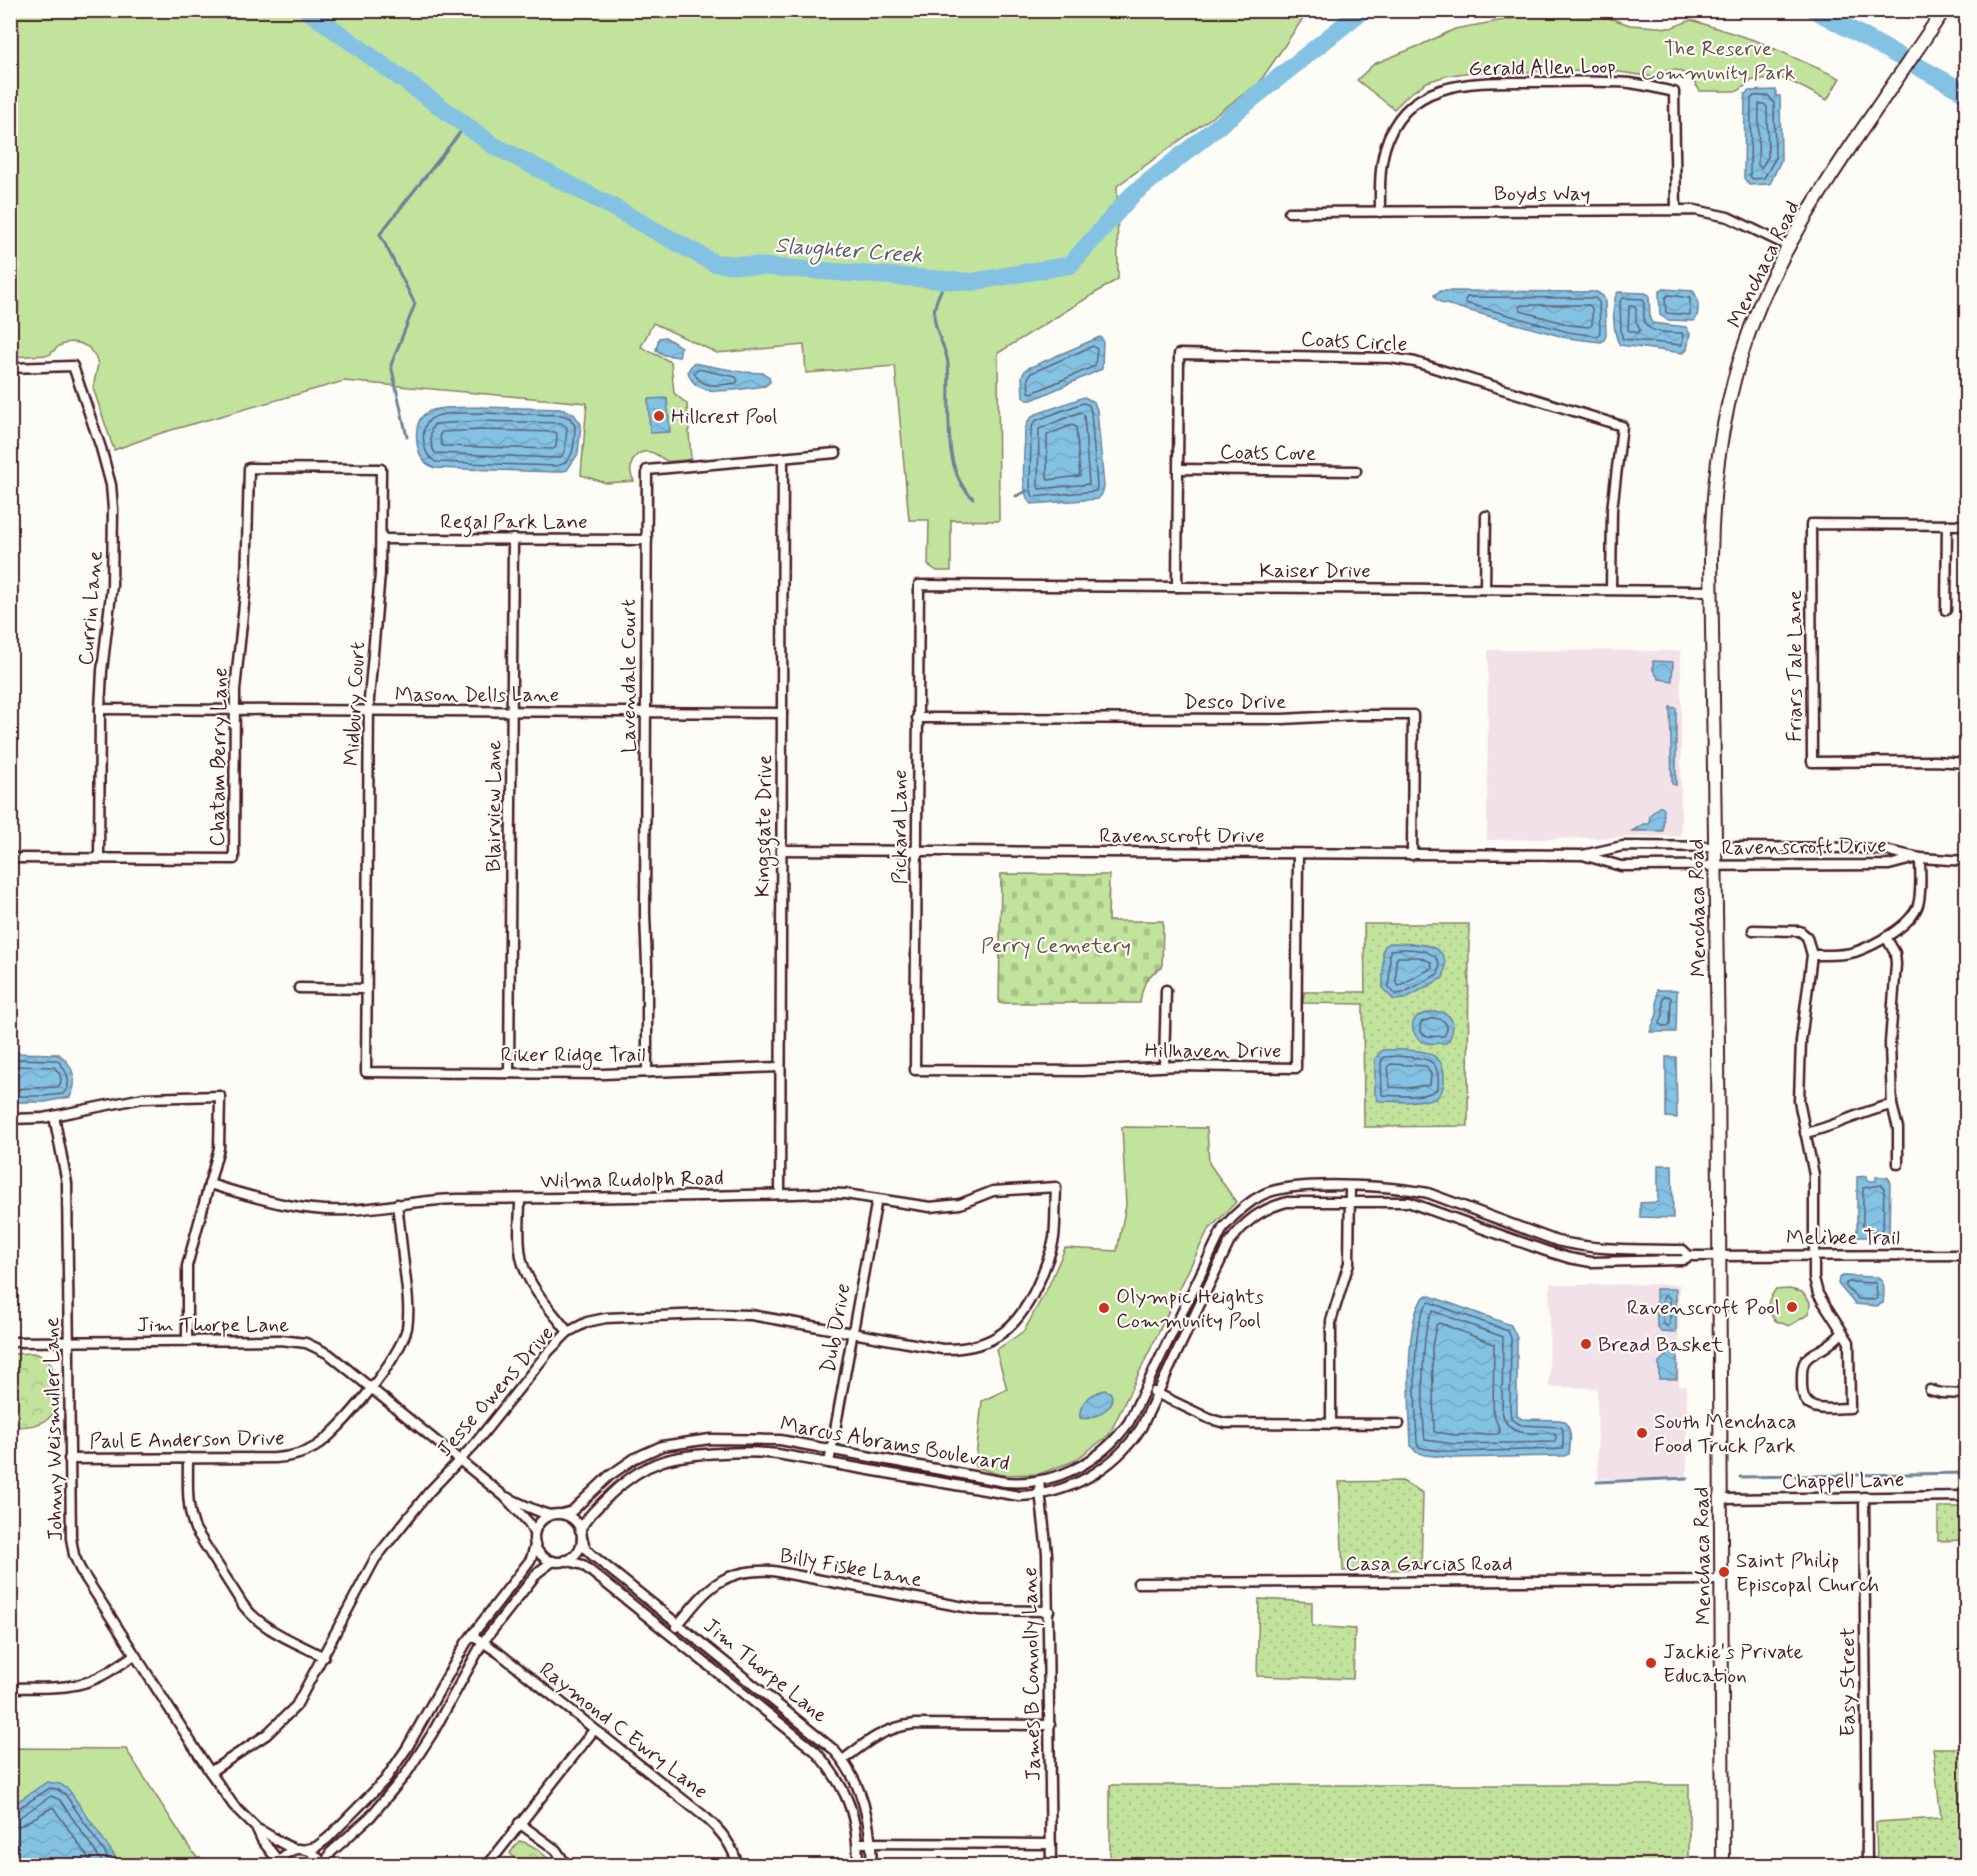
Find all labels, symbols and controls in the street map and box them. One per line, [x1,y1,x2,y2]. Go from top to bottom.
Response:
park label: The Reserve Community Park [1641,35,1795,87]
street label: Gerald Allen Loop [1468,53,1616,83]
street label: Boyds Way [1494,180,1590,208]
street label: Menchaca Road [1721,196,1807,333]
water label: Slaughter Creek [774,232,923,272]
street label: Coats Circle [1300,325,1408,359]
place label: Hillcrest Pool [671,403,777,431]
marker: Hillcrest Pool [652,409,666,423]
street label: Coats Cove [1220,438,1316,468]
street label: Regal Park Lane [440,508,588,538]
street label: Currin Lane [72,549,110,667]
street label: Kaiser Drive [1259,557,1371,585]
street label: Friars Tale Lane [1781,590,1809,742]
street label: Lavendale Court [615,599,643,753]
street label: Midbury Court [338,641,372,767]
street label: Chatam Berry Lane [203,667,235,847]
street label: Mason Dells Lane [395,681,559,709]
street label: Desco Drive [1184,688,1286,716]
street label: Blairview Lane [480,740,508,872]
street label: Kingsgate Drive [749,754,781,898]
street label: Pickard Lane [886,770,914,884]
street label: Ravenscroft Drive [1099,822,1265,850]
street label: Ravenscroft Drive [1721,832,1887,862]
street label: Menchaca Road [1683,838,1713,977]
park label: Perry Cemetery [981,932,1131,960]
street label: Hillhaven Drive [1145,1037,1281,1065]
street label: Riker Ridge Trail [500,1041,646,1070]
street label: Wilma Rudolph Road [540,1164,724,1196]
street label: Melibee Trail [1786,1224,1900,1252]
street label: Dub Drive [814,1281,858,1375]
place label: Olympic Heights Community Pool [1116,1283,1264,1335]
place label: Ravenscroft Pool [1627,1294,1780,1322]
marker: Ravenscroft Pool [1785,1300,1799,1314]
marker: Olympic Heights Community Pool [1097,1301,1111,1315]
street label: Jim Thorpe Lane [137,1311,289,1339]
street label: Johnny Weismuller Lane [38,1317,70,1541]
street label: Jesse Owens Drive [431,1320,560,1463]
place label: Bread Basket [1598,1331,1724,1359]
marker: Bread Basket [1579,1337,1593,1351]
place label: South Menchaca Food Truck Park [1654,1408,1797,1460]
street label: Marcus Abrams Boulevard [778,1410,1012,1478]
street label: Paul E Anderson Drive [89,1424,285,1456]
marker: South Menchaca Food Truck Park [1635,1426,1649,1440]
street label: Chappell Lane [1781,1466,1905,1496]
street label: Menchaca Road [1688,1486,1718,1625]
street label: Billy Fiske Lane [778,1542,924,1594]
place label: Saint Philip Episcopal Church [1736,1547,1879,1599]
street label: Casa Garcias Road [1345,1550,1513,1578]
marker: Saint Philip Episcopal Church [1717,1565,1731,1579]
street label: James B Connolly Lane [1016,1567,1048,1781]
street label: Jim Thorpe Lane [697,1612,833,1730]
street label: Easy Street [1834,1627,1862,1737]
place label: Jackie's Private Education [1663,1638,1804,1690]
street label: Raymond C Ewry Lane [533,1656,714,1806]
marker: Jackie's Private Education [1644,1656,1658,1670]

